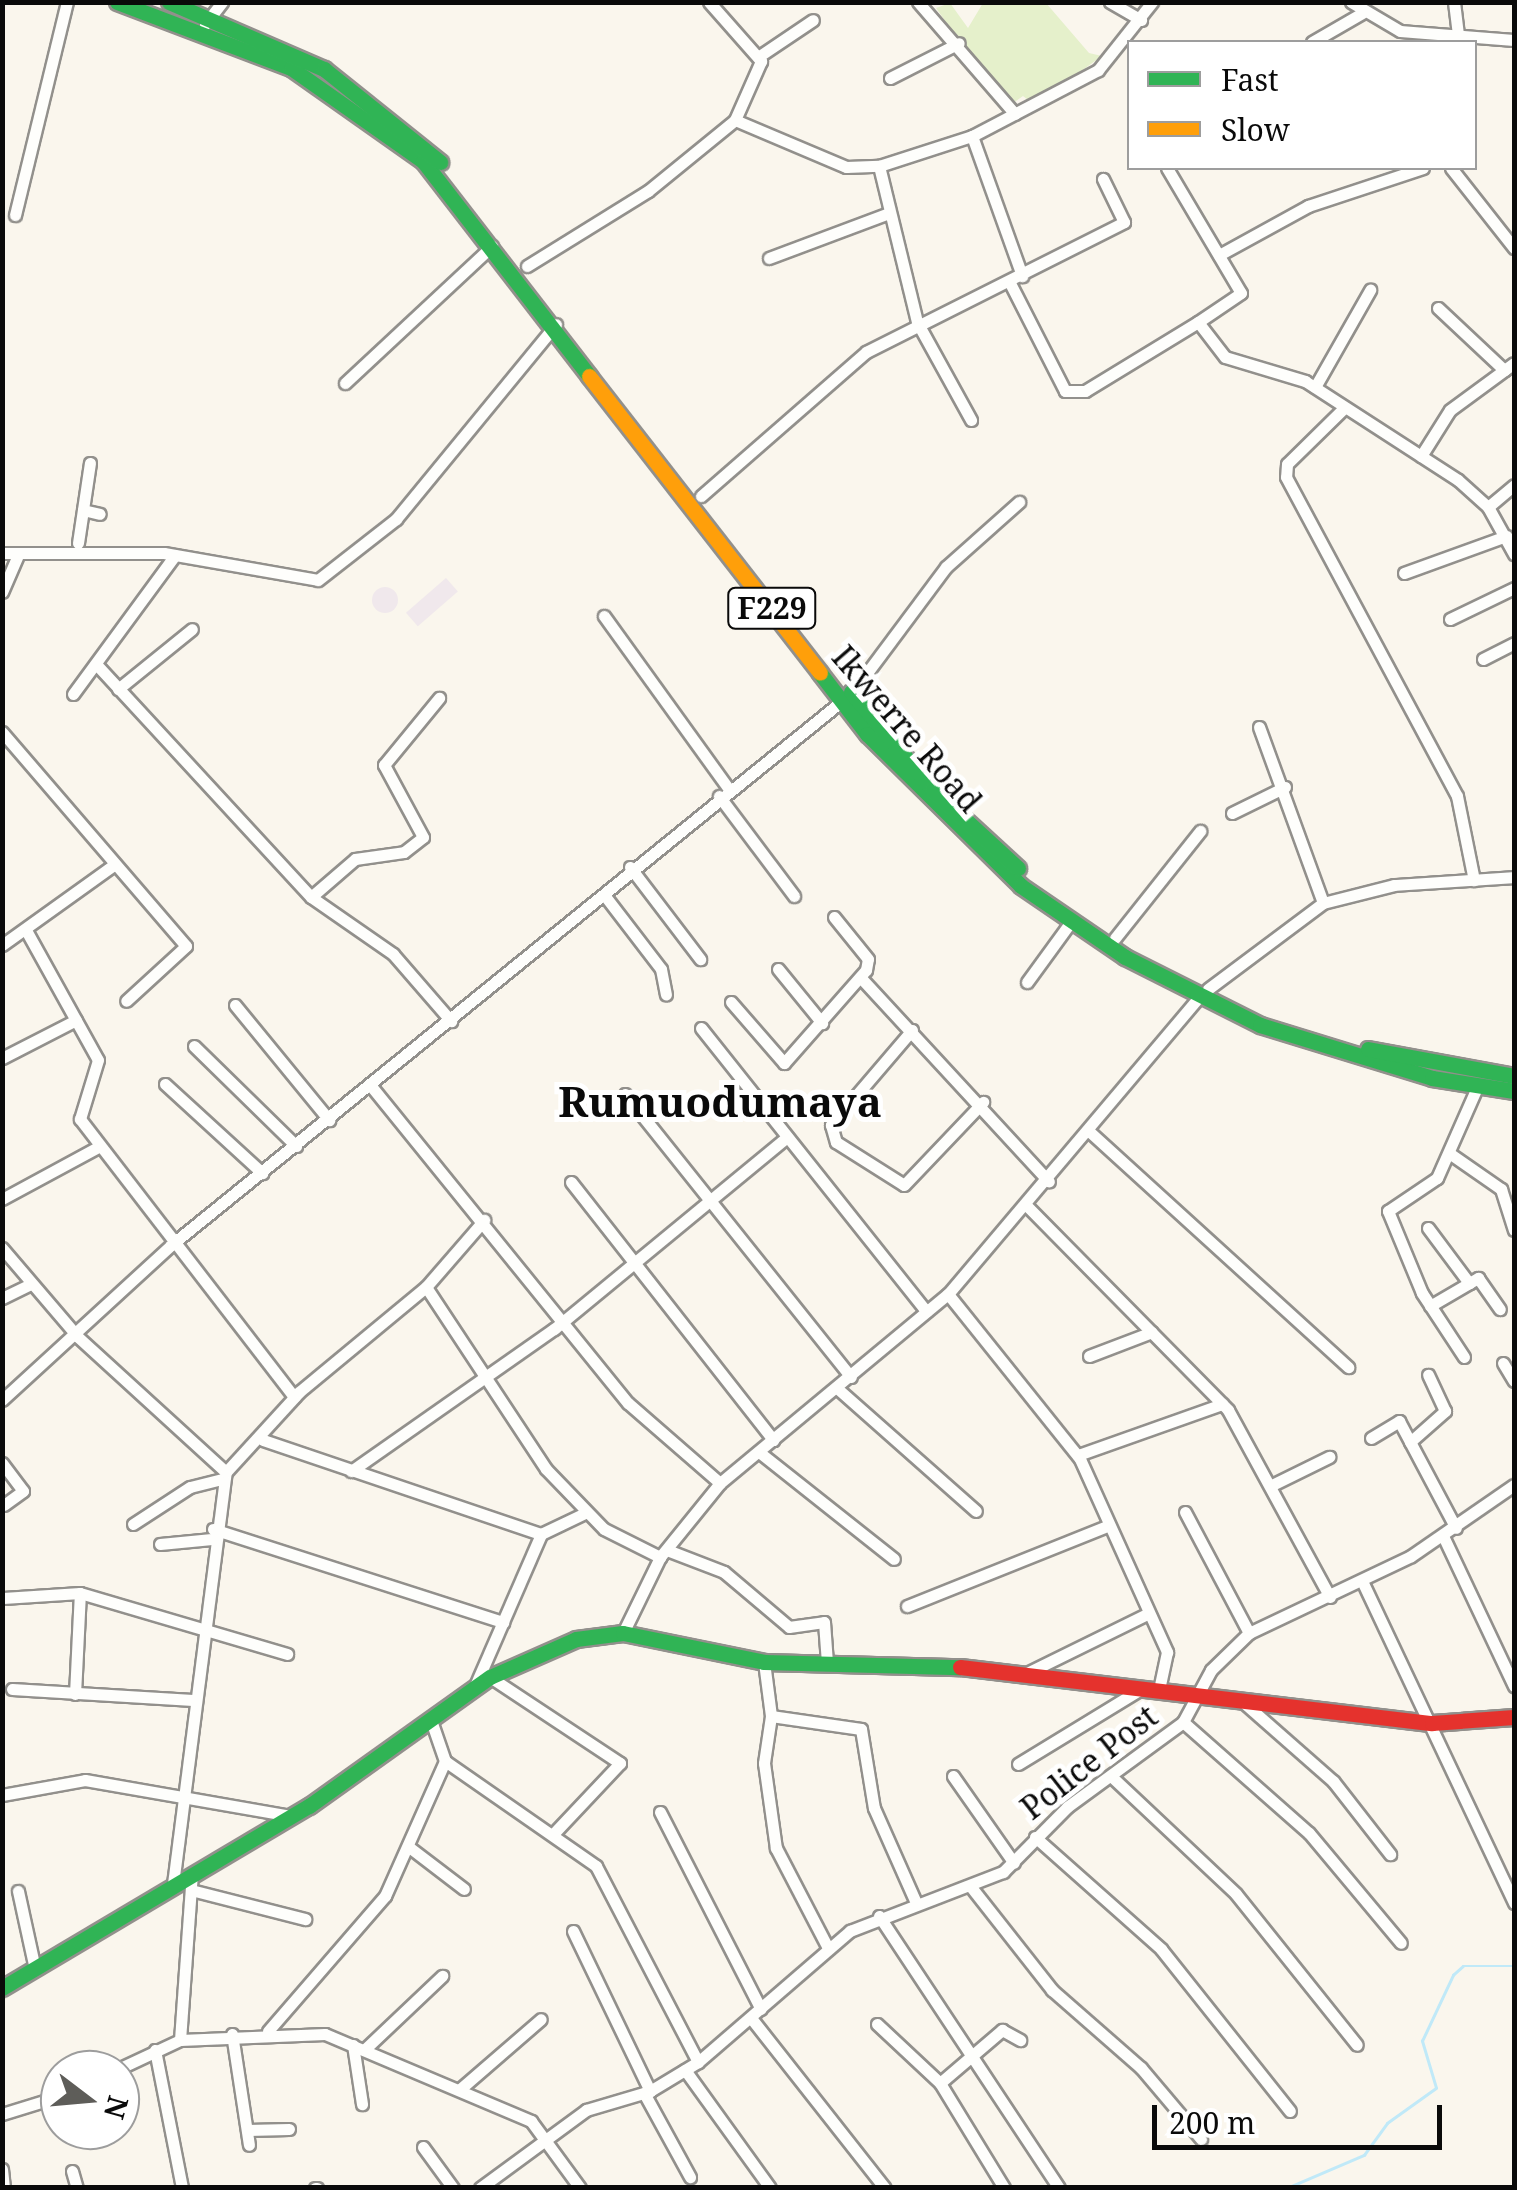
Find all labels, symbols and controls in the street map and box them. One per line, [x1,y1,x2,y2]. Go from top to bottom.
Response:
legend [1127,40,1477,170]
text: Fast [1221,59,1278,100]
text: Slow [1221,109,1290,150]
road number: F229 [727,583,817,633]
street label: Ikwerre Road [824,638,990,820]
district label: Rumuodumaya [558,1076,882,1126]
street label: Police Post [1013,1697,1165,1827]
north arrow [40,2050,140,2150]
scale bar [1157,2085,1447,2147]
text: N [96,2092,138,2124]
text: 200 m [1169,2102,1255,2143]

